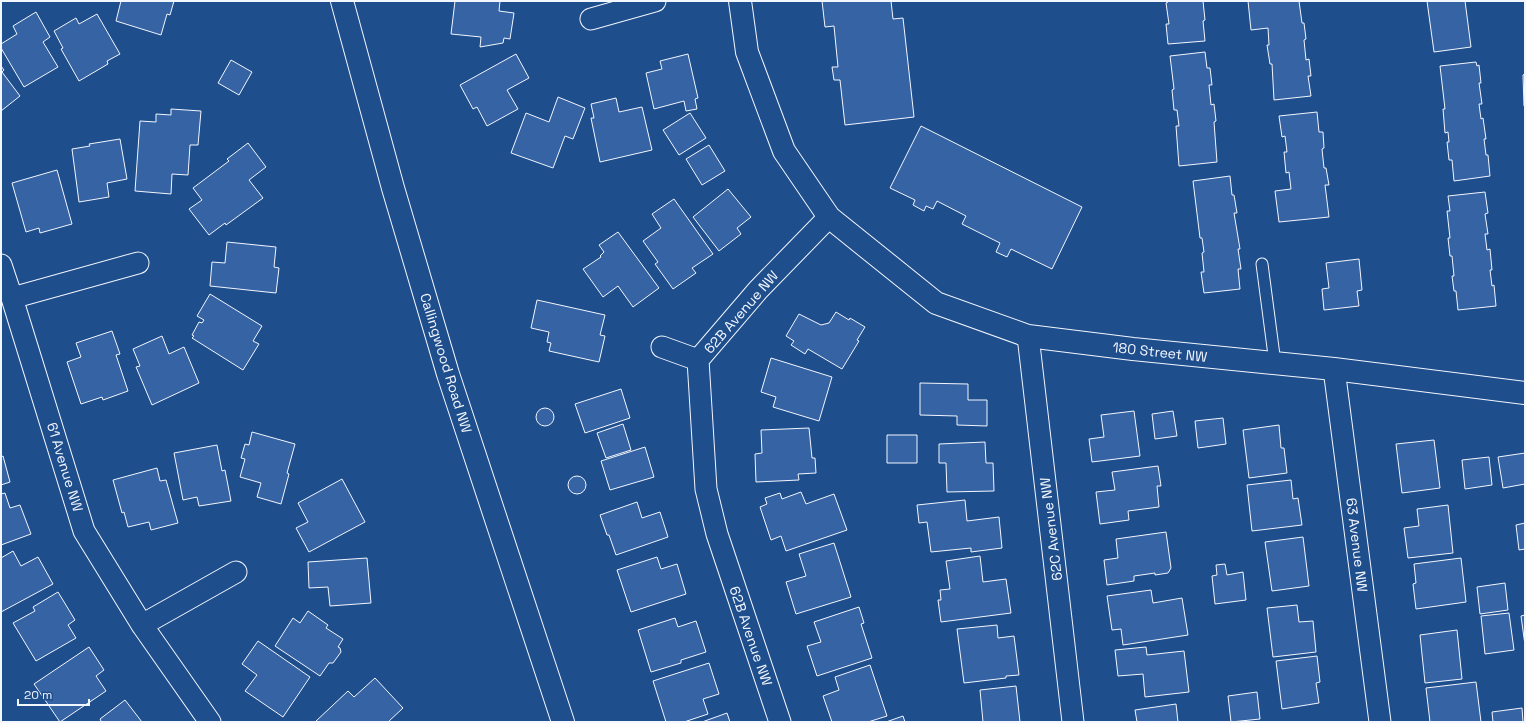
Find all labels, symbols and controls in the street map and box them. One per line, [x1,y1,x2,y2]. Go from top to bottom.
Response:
street label: 62B Avenue NW [700,267,782,357]
street label: Callingwood Road NW [416,291,476,435]
street label: 180 Street NW [1112,338,1208,366]
street label: 61 Avenue NW [43,420,87,514]
street label: 62C Avenue NW [1036,476,1066,582]
street label: 63 Avenue NW [1342,497,1372,593]
street label: 62B Avenue NW [726,584,776,688]
scale bar [18,681,89,707]
text: 20 m [24,687,52,703]

